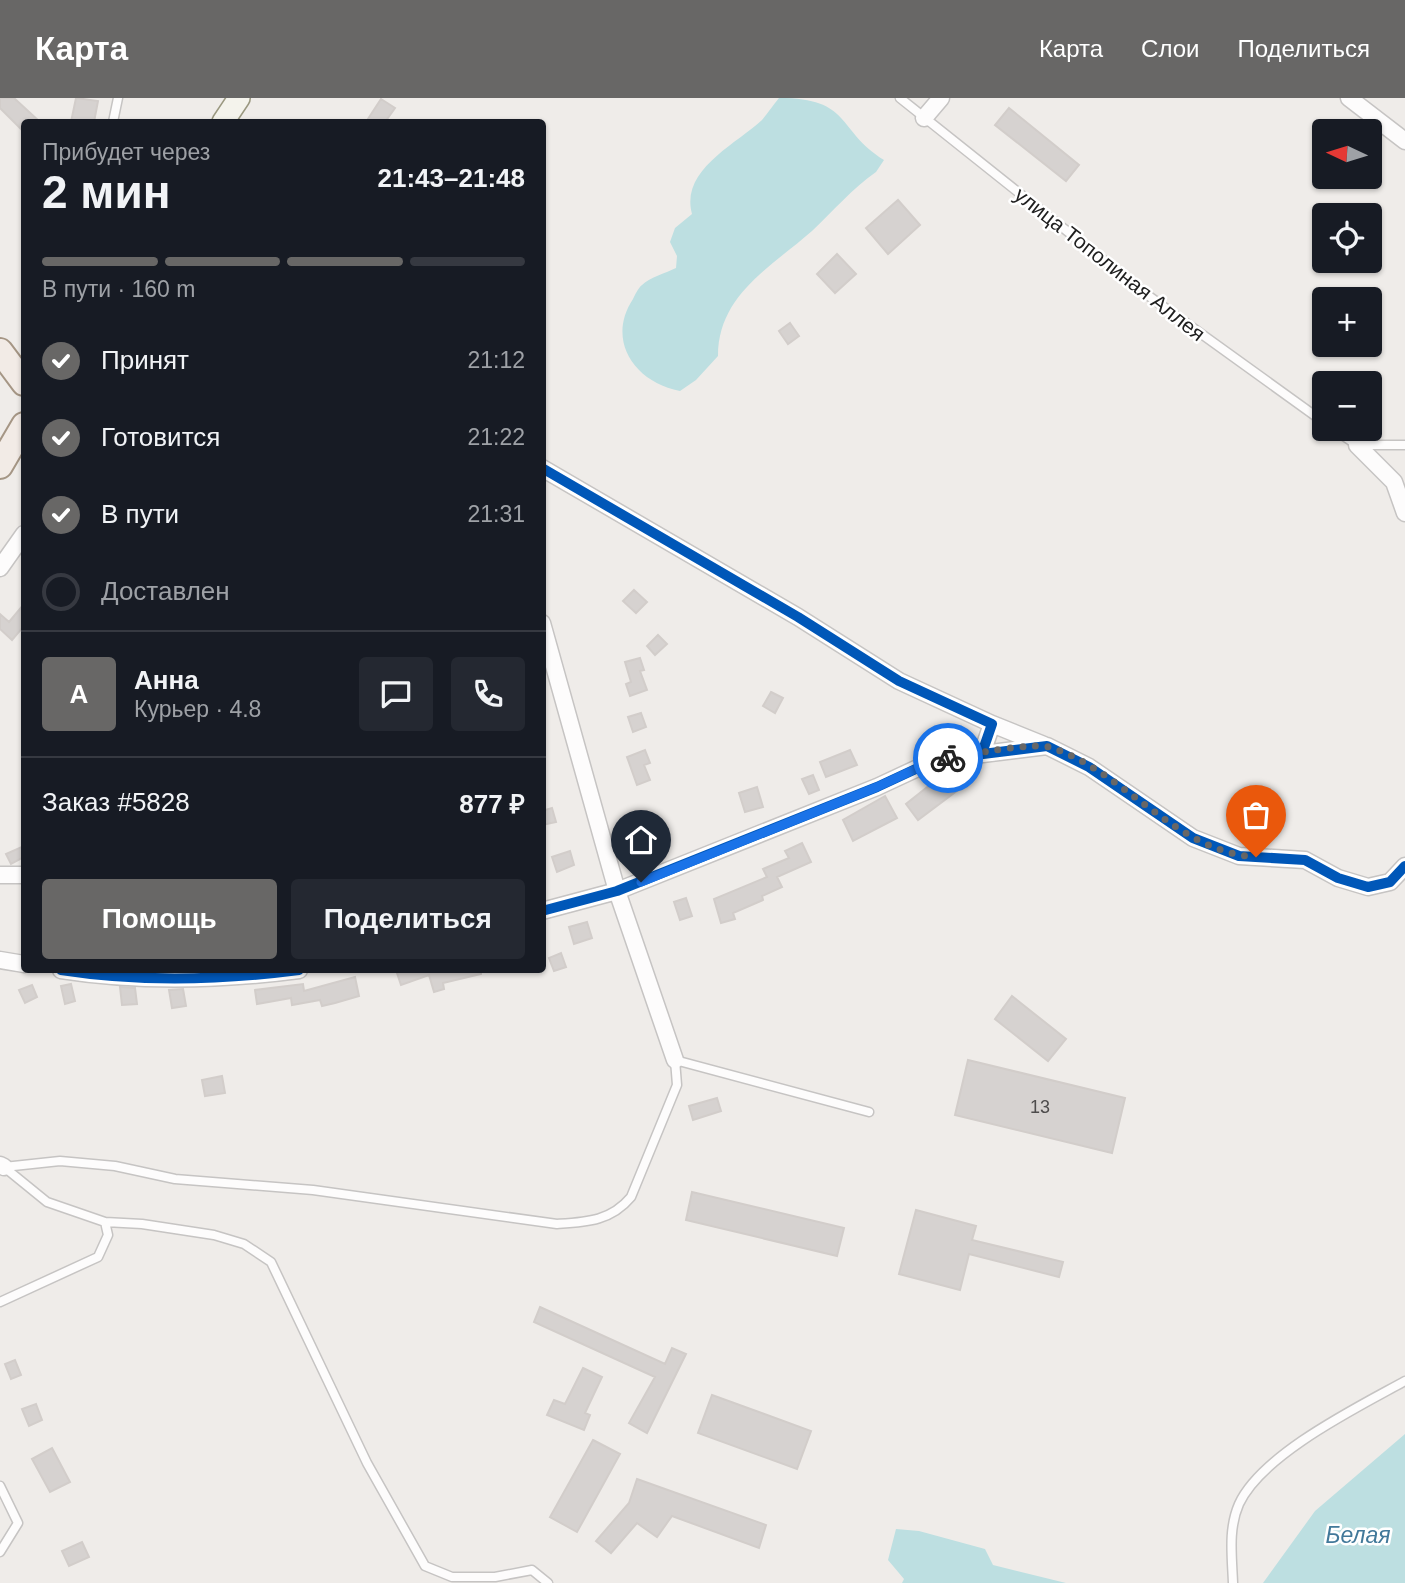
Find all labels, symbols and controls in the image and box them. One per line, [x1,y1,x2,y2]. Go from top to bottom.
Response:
text: Карта [35,30,128,67]
text: Карта [1039,35,1103,62]
text: Слои [1141,35,1199,62]
text: Поделиться [1237,35,1370,62]
north arrow [1312,119,1382,189]
map controls [1312,119,1382,441]
text: Прибудет через [42,139,210,165]
text: 21:43–21:48 [378,163,525,193]
text: 2 мин [42,166,170,218]
street label: улица Тополиная Аллея [1010,183,1210,345]
button: locate [1312,203,1382,273]
text: В пути · 160 m [42,276,195,302]
button: + [1312,287,1382,357]
icon: check [42,342,80,380]
text: Принят [101,345,189,375]
text: 21:12 [467,347,525,373]
button: − [1312,371,1382,441]
icon: check [42,419,80,457]
text: Готовится [101,422,220,452]
text: 21:22 [467,424,525,450]
icon: check [42,496,80,534]
text: В пути [101,499,179,529]
text: 21:31 [467,501,525,527]
text: Доставлен [101,576,230,606]
button: chat [359,657,433,731]
button: phone [451,657,525,731]
text: Анна [134,665,199,695]
text: А [70,679,88,709]
text: Курьер · 4.8 [134,696,261,722]
courier [913,723,983,793]
icon: bike [929,739,967,777]
pin [1226,785,1286,857]
text: Заказ #5828 [42,787,190,817]
text: 877 ₽ [459,789,525,819]
icon: bag [1237,796,1275,834]
pin [611,810,671,882]
icon: home [622,821,660,859]
button: Помощь [42,879,277,959]
button: Поделиться [291,879,525,959]
house number: 13 [1030,1097,1050,1117]
water label: Белая [1325,1522,1391,1548]

